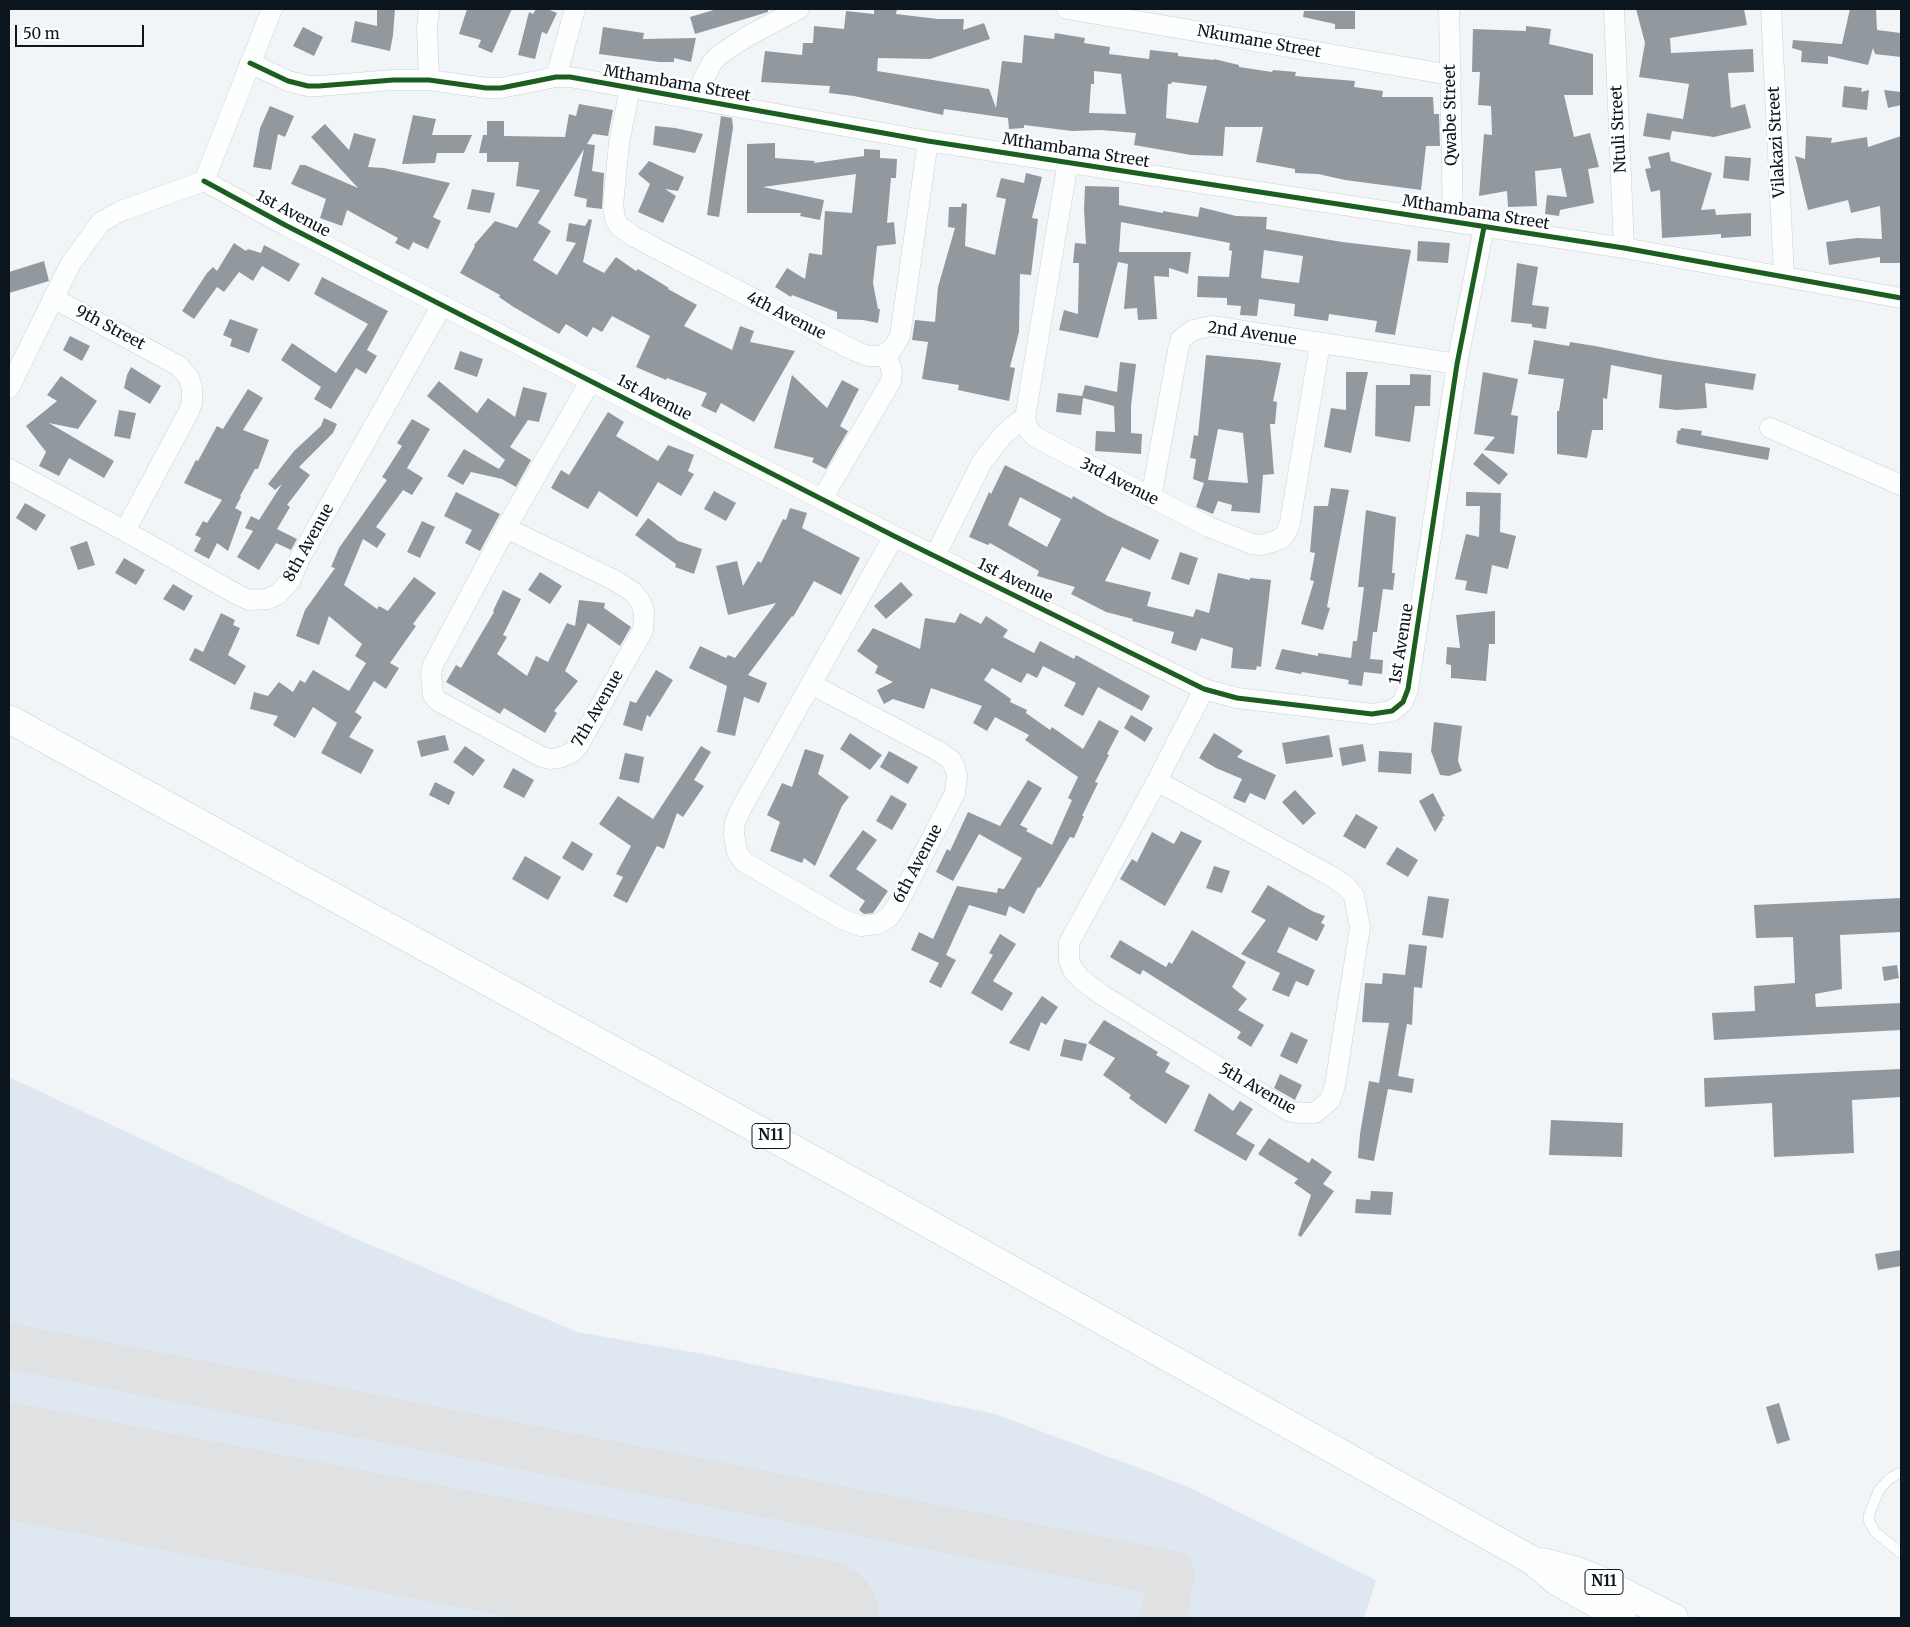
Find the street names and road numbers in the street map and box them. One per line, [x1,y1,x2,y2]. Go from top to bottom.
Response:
street label: Nkumane Street [1196,22,1322,62]
street label: Mthambama Street [602,62,752,106]
street label: Qwabe Street [1441,64,1461,166]
street label: Ntuli Street [1607,85,1631,173]
street label: Vilakazi Street [1764,86,1790,198]
street label: Mthambama Street [1001,130,1151,172]
street label: 1st Avenue [253,186,333,242]
street label: Mthambama Street [1401,192,1551,234]
street label: 4th Avenue [743,288,829,344]
street label: 9th Street [72,302,148,354]
street label: 2nd Avenue [1206,318,1298,350]
street label: 1st Avenue [613,371,695,425]
street label: 3rd Avenue [1077,454,1161,510]
street label: 8th Avenue [280,501,338,585]
street label: 1st Avenue [974,555,1056,607]
street label: 1st Avenue [1386,602,1418,686]
street label: 7th Avenue [568,667,628,751]
street label: 6th Avenue [889,821,947,907]
street label: 5th Avenue [1215,1059,1299,1119]
road number: N11 [752,1124,790,1148]
road number: N11 [1585,1570,1623,1594]

